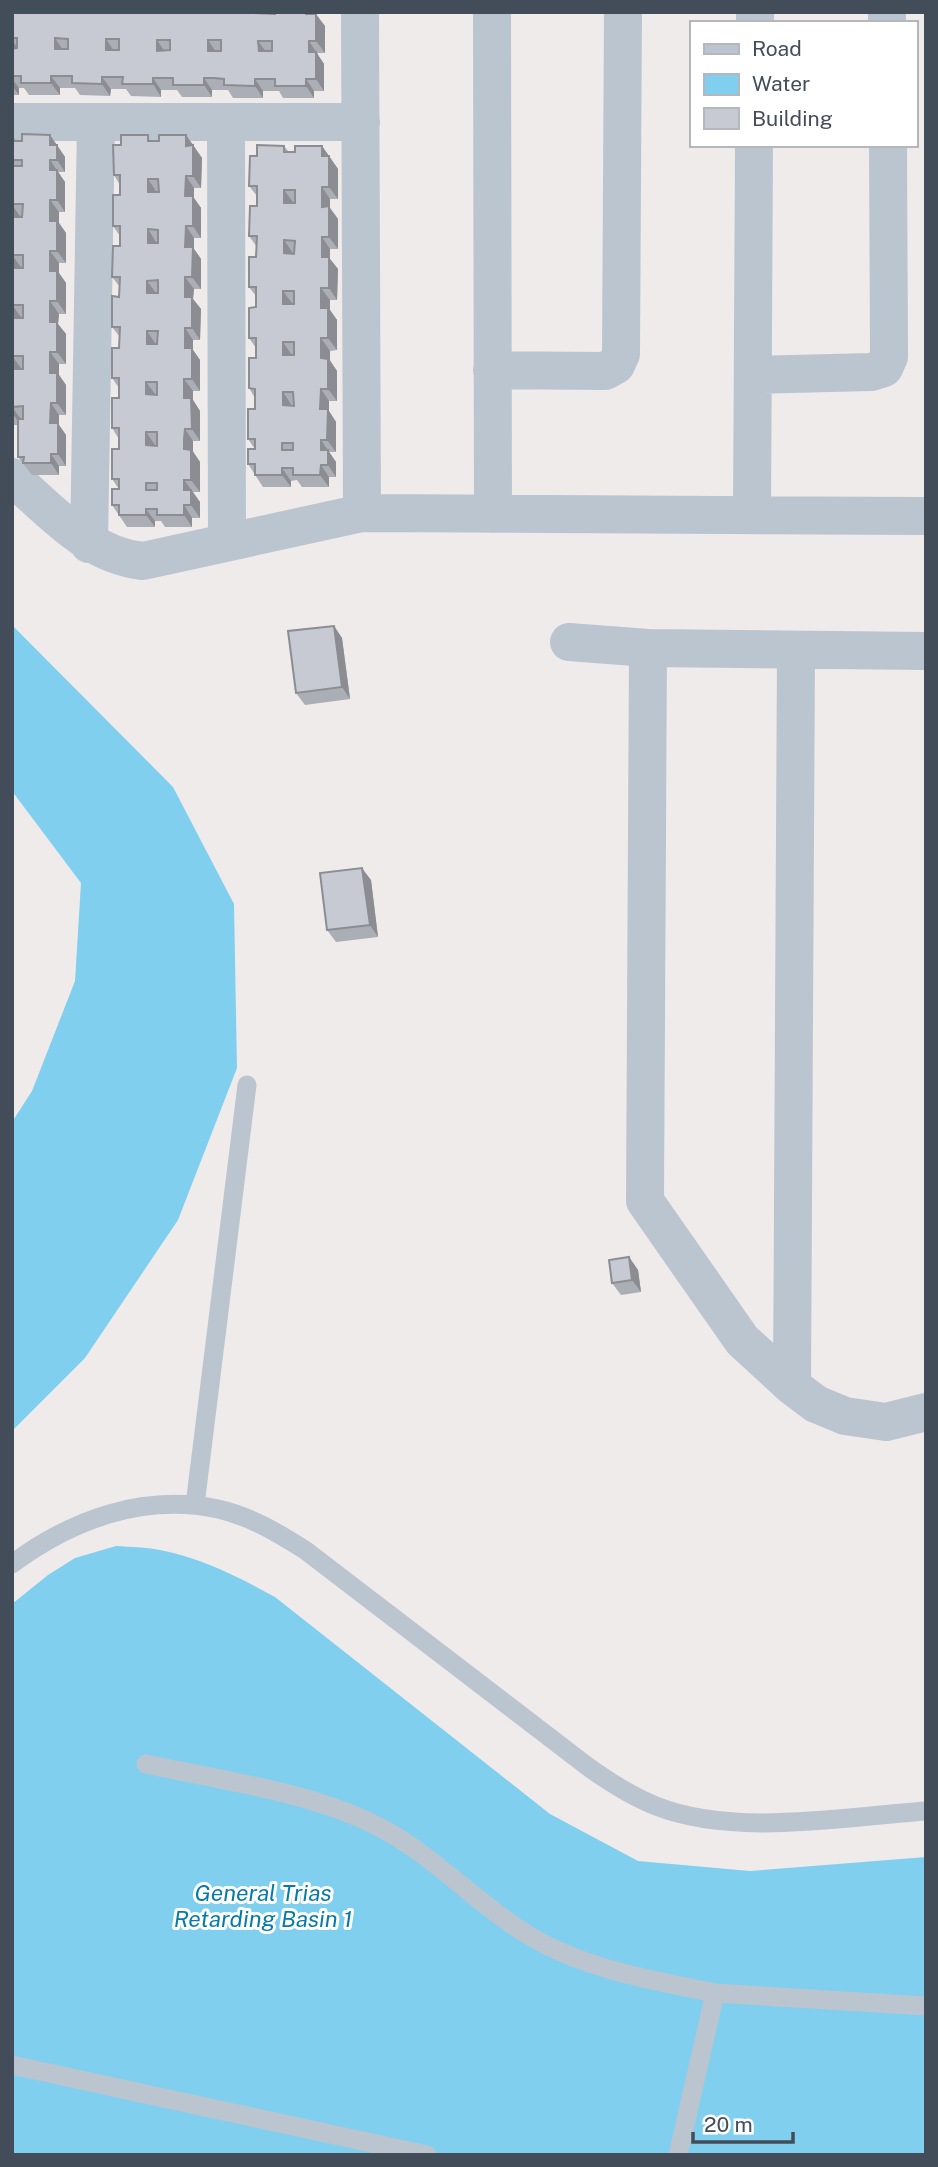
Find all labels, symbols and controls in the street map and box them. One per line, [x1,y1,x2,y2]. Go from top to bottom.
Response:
legend [690,21,917,147]
text: Road [752,36,802,61]
text: Water [752,71,810,96]
text: Building [752,106,833,131]
water label: General Trias Retarding Basin 1 [174,1879,352,1932]
scale bar [693,2100,793,2144]
text: 20 m [704,2112,753,2137]

